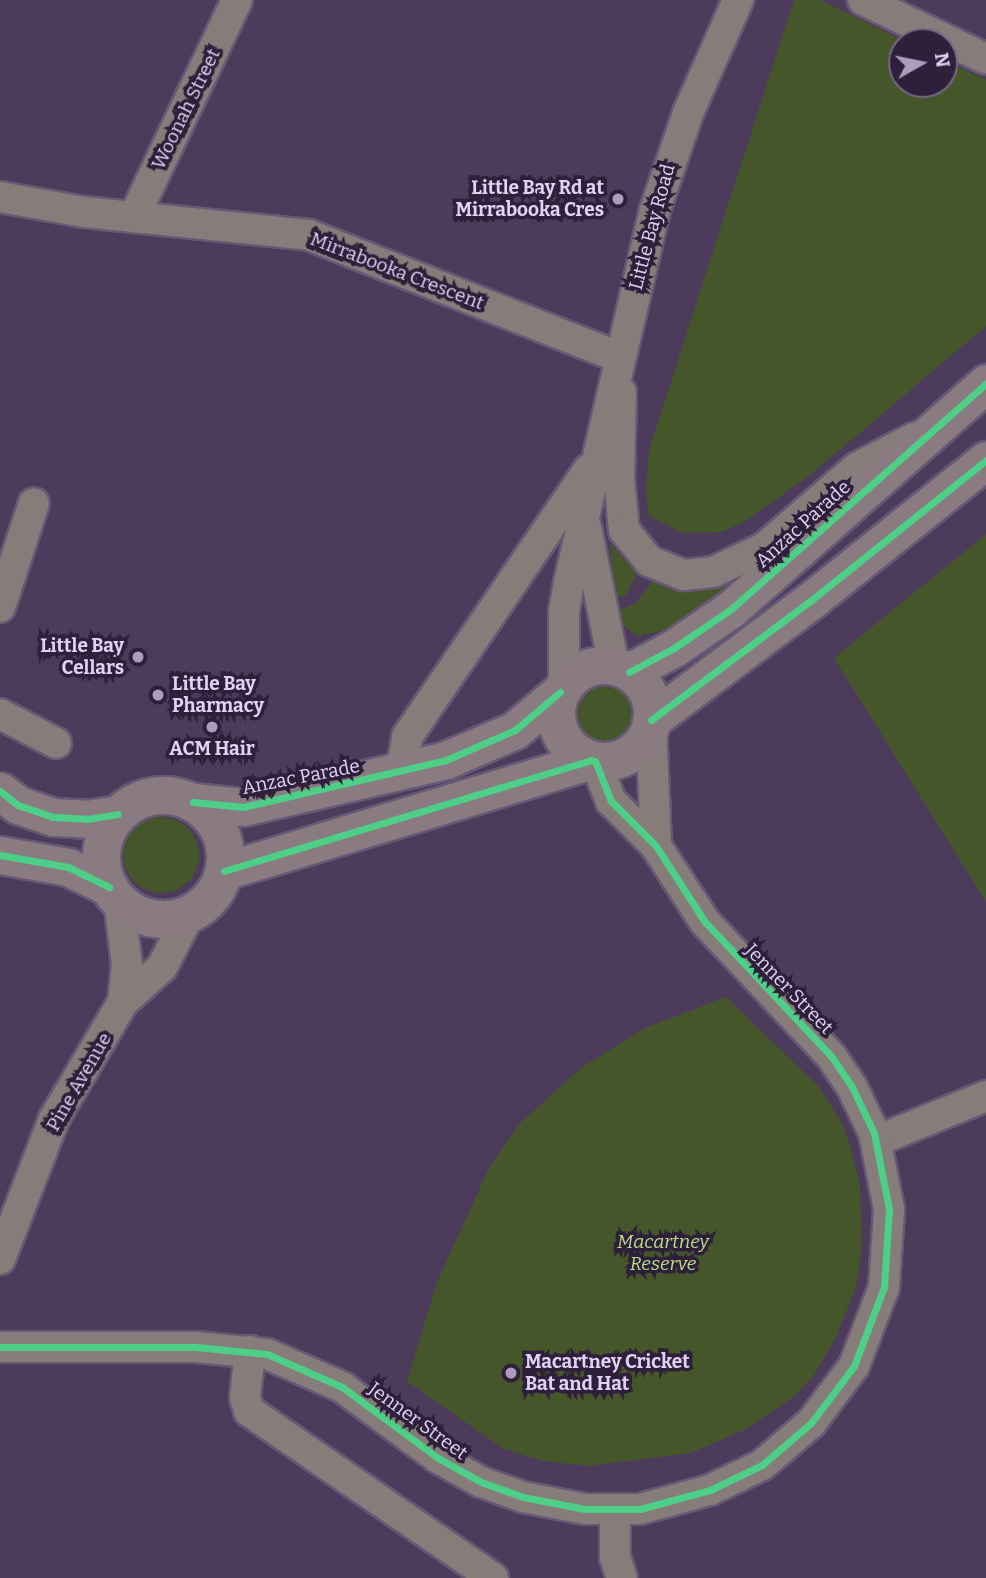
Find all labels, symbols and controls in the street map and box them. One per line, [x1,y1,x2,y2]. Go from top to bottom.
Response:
north arrow [888,28,958,98]
street label: Woonah Street [147,45,225,173]
text: N [930,51,955,69]
street label: Little Bay Road [624,162,680,292]
place label: Little Bay Rd at Mirrabooka Cres [455,177,604,221]
marker: Little Bay Rd at Mirrabooka Cres [610,191,626,207]
street label: Mirrabooka Crescent [307,227,487,315]
street label: Anzac Parade [751,476,855,572]
place label: Little Bay Cellars [40,635,124,679]
marker: Little Bay Cellars [130,649,146,665]
place label: Little Bay Pharmacy [172,673,264,717]
marker: Little Bay Pharmacy [150,687,166,703]
marker: ACM Hair [204,719,220,735]
place label: ACM Hair [169,738,255,760]
street label: Anzac Parade [240,754,362,800]
street label: Jenner Street [740,939,838,1039]
street label: Pine Avenue [42,1029,116,1135]
park label: Macartney Reserve [617,1231,709,1275]
place label: Macartney Cricket Bat and Hat [525,1351,690,1395]
marker: Macartney Cricket Bat and Hat [503,1365,519,1381]
street label: Jenner Street [364,1377,472,1465]

